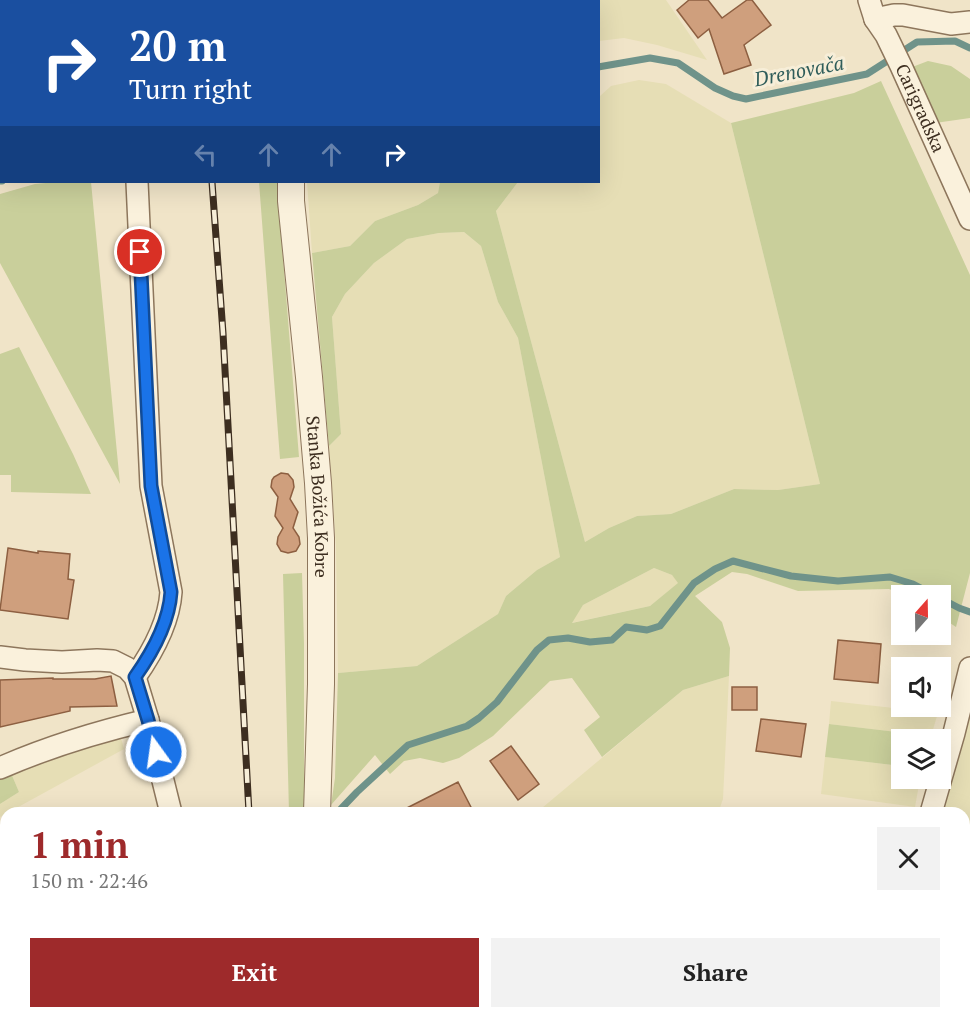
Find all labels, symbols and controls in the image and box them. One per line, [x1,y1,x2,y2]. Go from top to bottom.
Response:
text: 20 m [129,17,227,73]
icon: right [30,24,108,102]
water label: Drenovača [751,49,846,93]
street label: Carigradska [891,60,951,156]
text: Turn right [129,71,252,107]
icon: left [189,138,222,171]
icon: ahead [252,138,285,171]
icon: ahead [315,138,348,171]
icon: right [378,138,411,171]
pin [114,226,165,277]
icon: arrive [123,235,156,268]
street label: Stanka Božića Kobre [301,415,334,578]
north arrow [891,585,951,645]
map controls [891,585,951,789]
button: sound [891,657,951,717]
position arrow [124,720,188,784]
button: layers [891,729,951,789]
text: 1 min [30,821,128,868]
button: close [877,827,940,890]
text: 150 m · 22:46 [30,867,148,894]
button: Exit [30,938,479,1007]
button: Share [491,938,940,1007]

